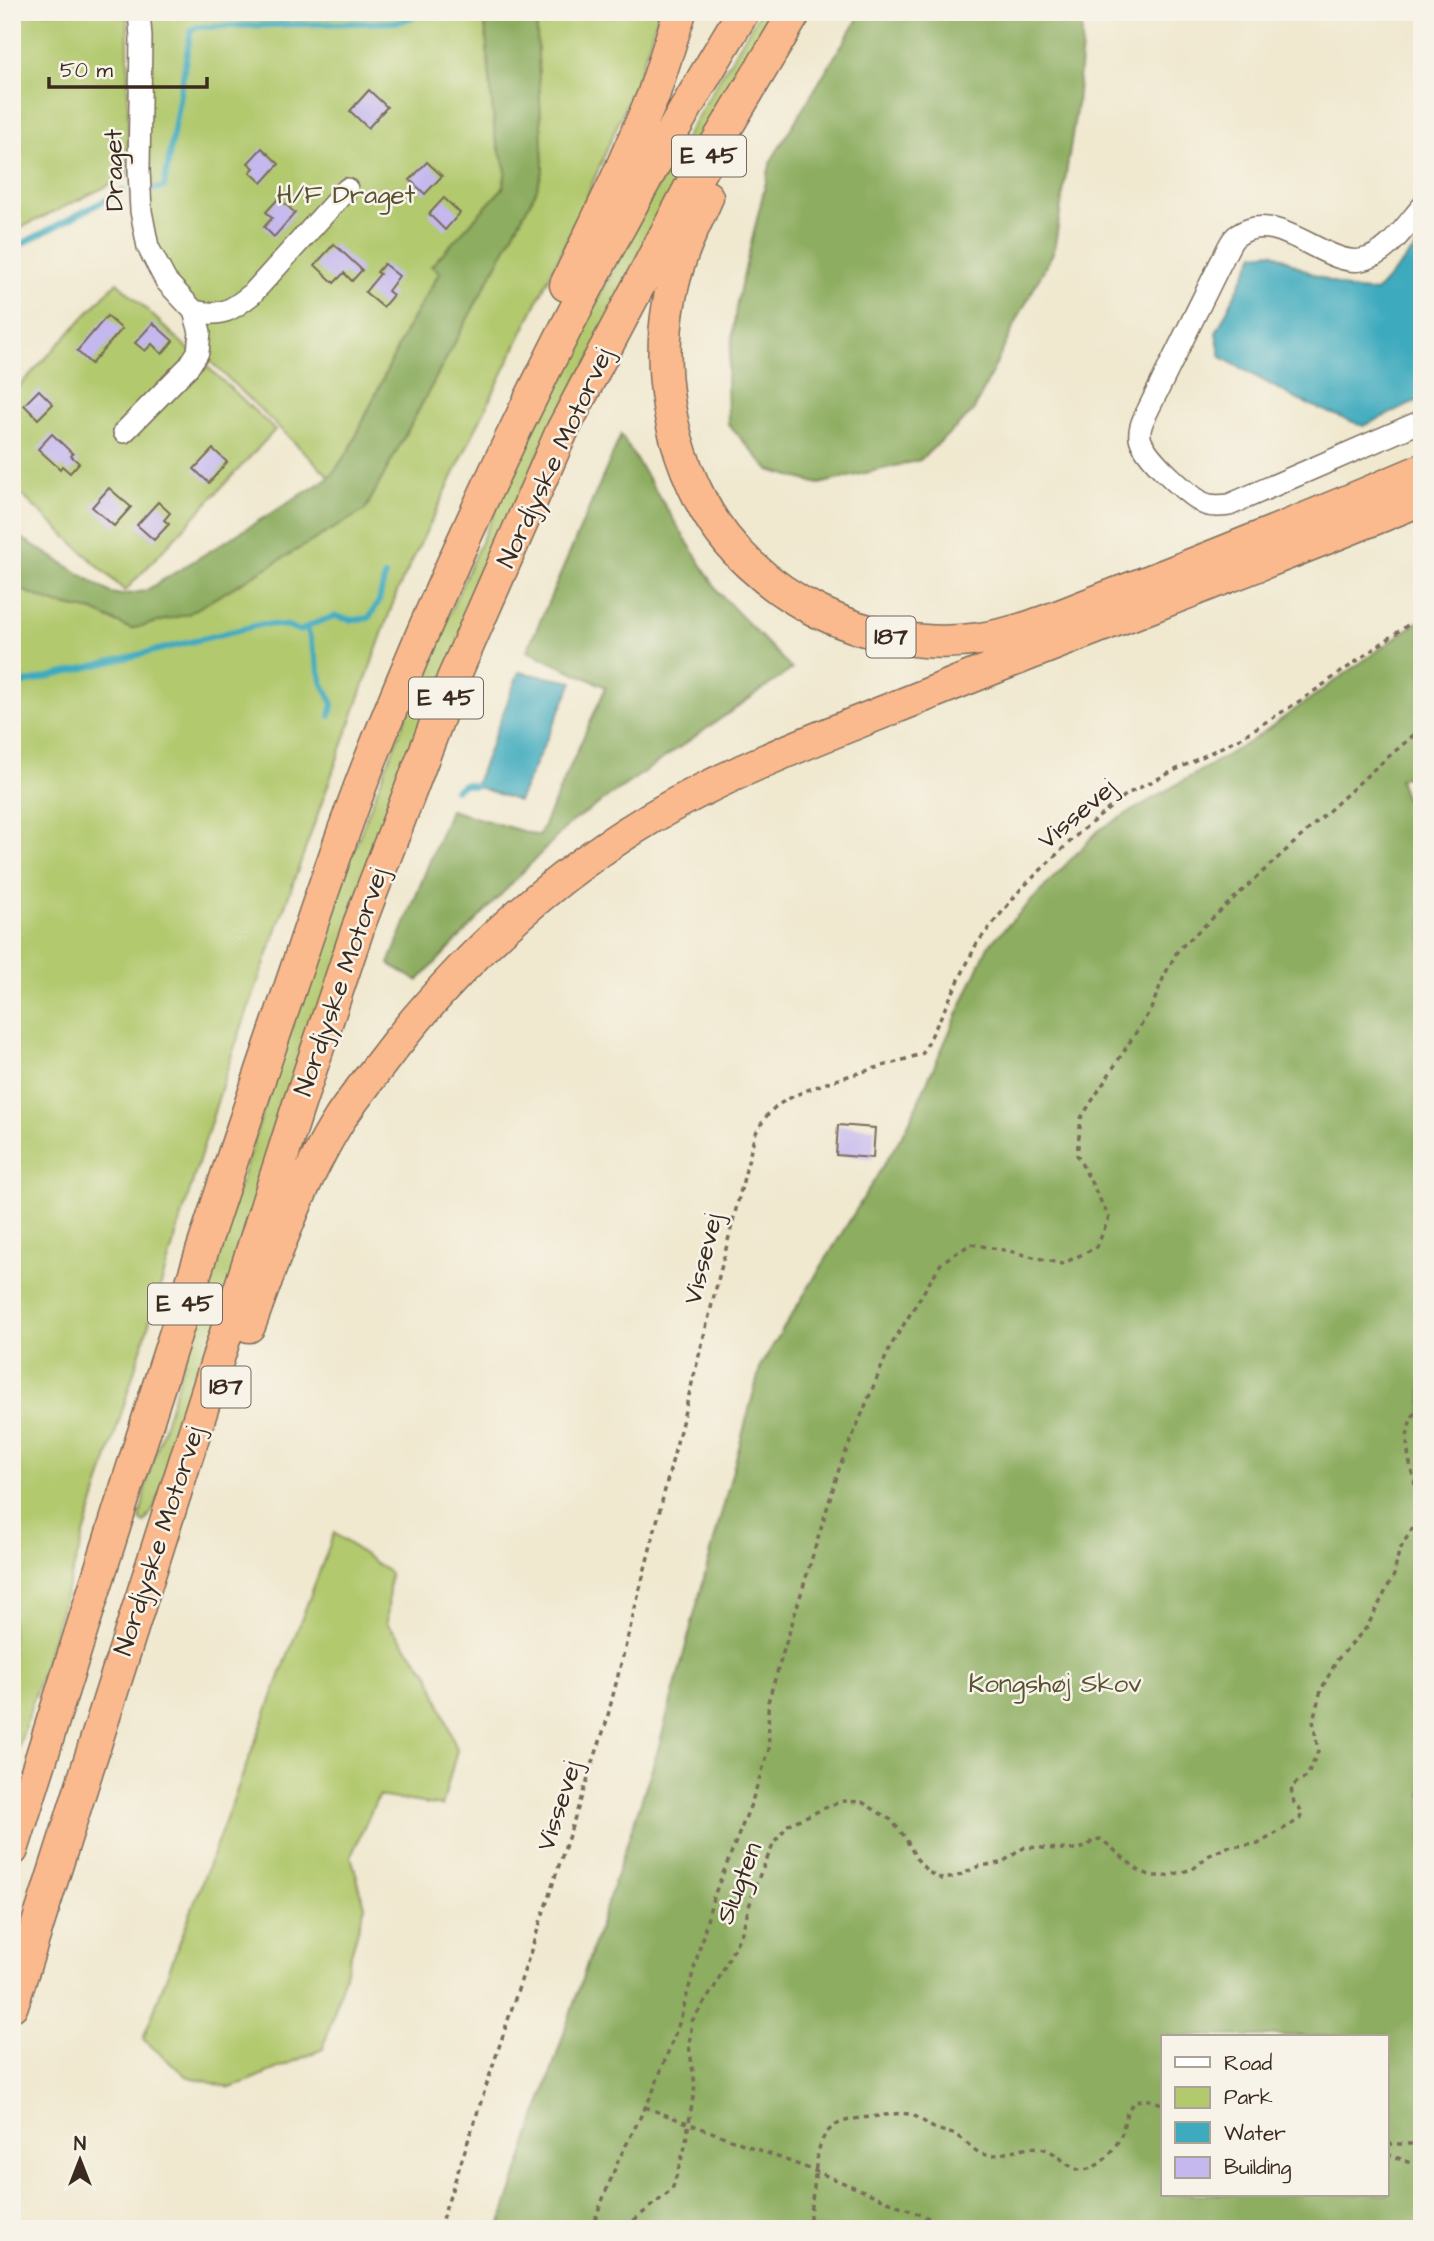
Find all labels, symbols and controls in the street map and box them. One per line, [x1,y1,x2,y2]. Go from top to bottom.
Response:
scale bar [49,46,206,90]
text: 50 m [60,56,114,85]
street label: Draget [95,128,135,212]
road number: E 45 [672,136,746,176]
park label: H/F Draget [277,177,416,215]
street label: Nordjyske Motorvej [488,342,624,575]
road number: 187 [866,616,916,658]
road number: E 45 [409,678,483,718]
street label: Vissevej [1030,770,1124,858]
street label: Nordjyske Motorvej [285,863,399,1101]
street label: Vissevej [674,1209,732,1308]
road number: E 45 [148,1284,222,1324]
road number: 187 [202,1366,250,1408]
street label: Nordjyske Motorvej [105,1422,215,1661]
park label: Kongshøj Skov [968,1666,1142,1704]
street label: Vissevej [528,1756,591,1856]
street label: Slugten [707,1837,773,1930]
legend [1161,2035,1388,2196]
text: Road [1224,2049,1272,2078]
text: Park [1224,2083,1273,2112]
text: Water [1224,2119,1286,2148]
north arrow [46,2126,116,2196]
text: N [74,2131,86,2158]
text: Building [1224,2153,1292,2184]

